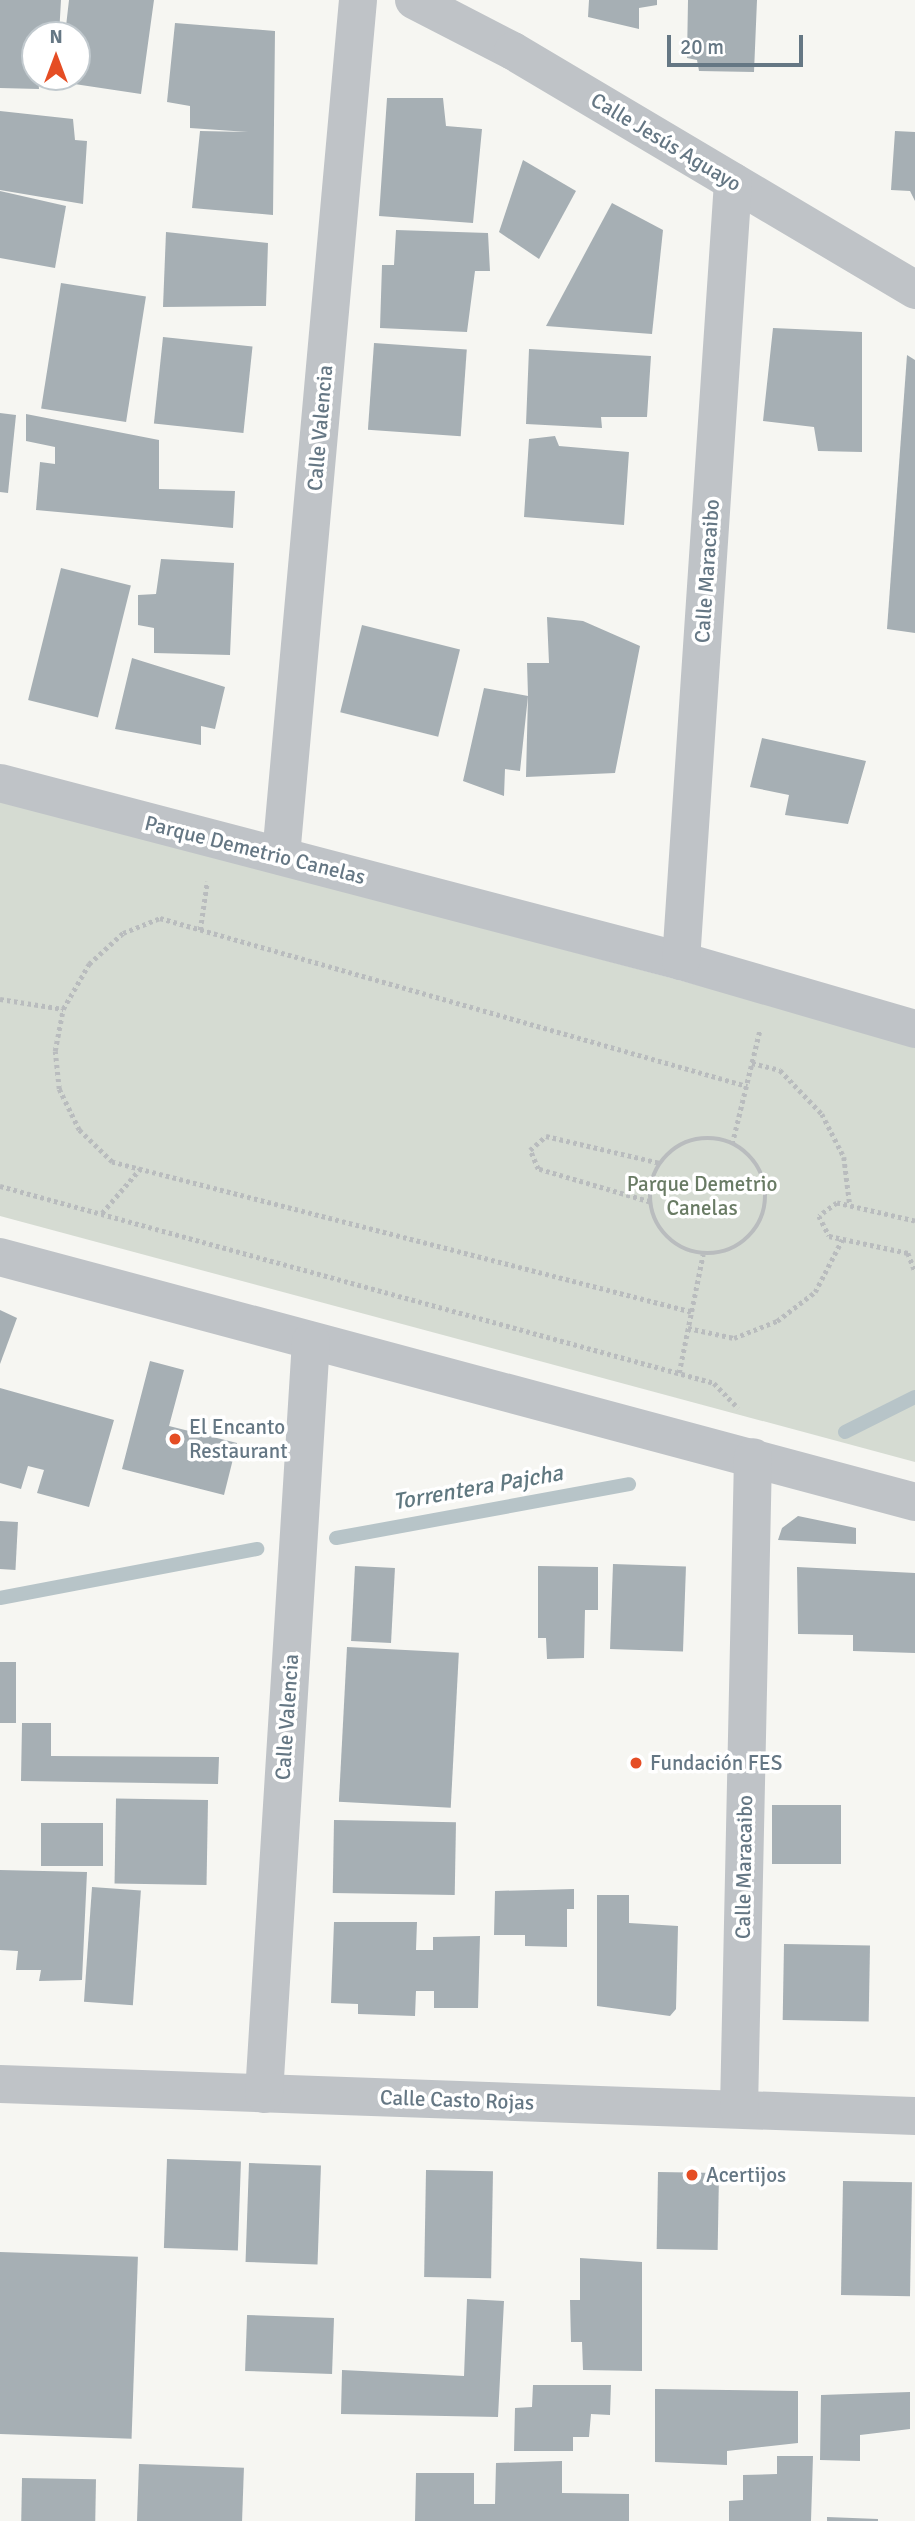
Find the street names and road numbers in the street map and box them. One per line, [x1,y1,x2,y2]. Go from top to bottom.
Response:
street label: Calle Jesús Aguayo [586,87,746,197]
street label: Calle Valencia [302,364,338,492]
street label: Calle Maracaibo [689,498,725,644]
street label: Parque Demetrio Canelas [142,810,368,890]
street label: Calle Valencia [270,1653,304,1781]
street label: Calle Maracaibo [730,1795,758,1939]
street label: Calle Casto Rojas [380,2085,534,2115]

